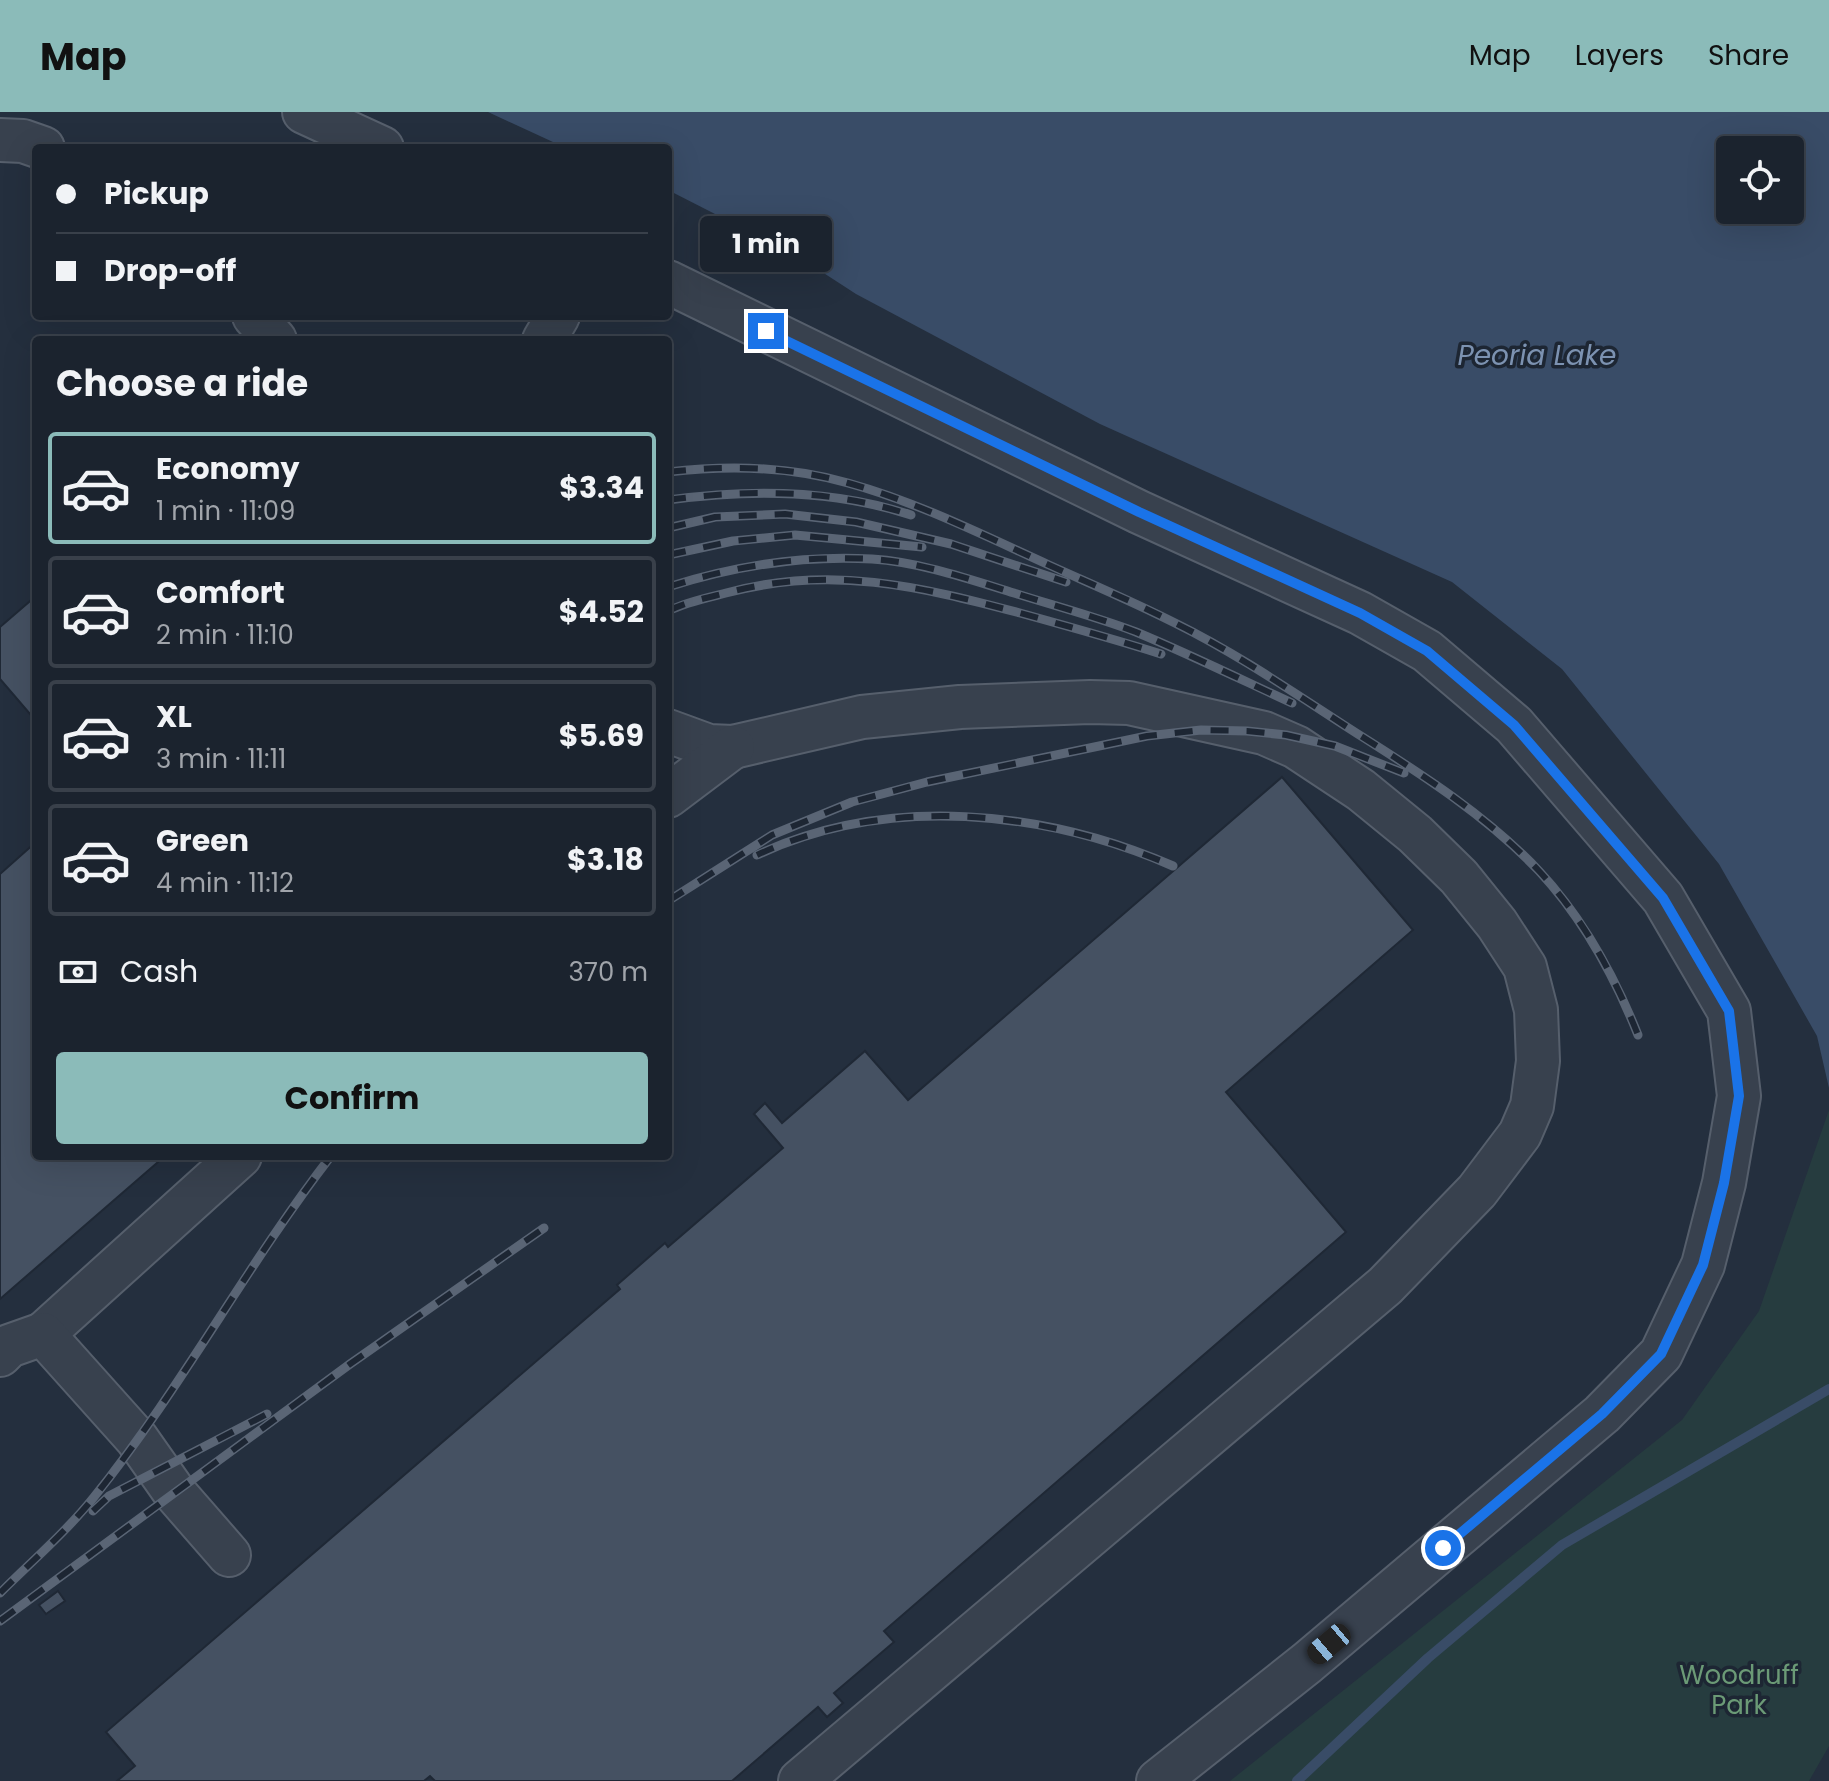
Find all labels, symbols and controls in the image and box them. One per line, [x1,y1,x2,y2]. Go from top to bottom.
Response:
text: Map [40,30,127,83]
text: Map [1469,36,1531,75]
text: Layers [1575,36,1664,75]
text: Share [1708,36,1789,75]
map controls [1716,136,1804,224]
button: locate [1716,136,1804,224]
text: Pickup [104,172,209,215]
callout: 1 min [700,215,832,271]
text: 1 min [732,226,800,262]
text: Drop-off [104,249,236,292]
route end [748,313,784,349]
water label: Peoria Lake [1458,336,1616,375]
text: Choose a ride [56,358,308,409]
text: Economy [156,447,300,490]
icon: car [60,452,132,524]
text: $3.34 [559,466,644,509]
text: 1 min · 11:09 [156,493,295,529]
text: Comfort [156,571,285,614]
icon: car [60,576,132,648]
text: $4.52 [559,590,644,633]
text: 2 min · 11:10 [156,617,294,653]
text: XL [156,695,192,738]
icon: car [60,700,132,772]
text: $5.69 [559,714,644,757]
text: 3 min · 11:11 [156,741,286,777]
text: Green [156,819,249,862]
icon: car [60,824,132,896]
text: $3.18 [567,838,644,881]
text: 4 min · 11:12 [156,865,294,901]
icon: cash [56,950,100,994]
text: Cash [120,950,198,993]
text: 370 m [568,954,648,990]
button: Confirm [56,1052,648,1144]
route start [1425,1530,1461,1566]
car [1303,1619,1355,1669]
park label: Woodruff Park [1679,1657,1799,1723]

